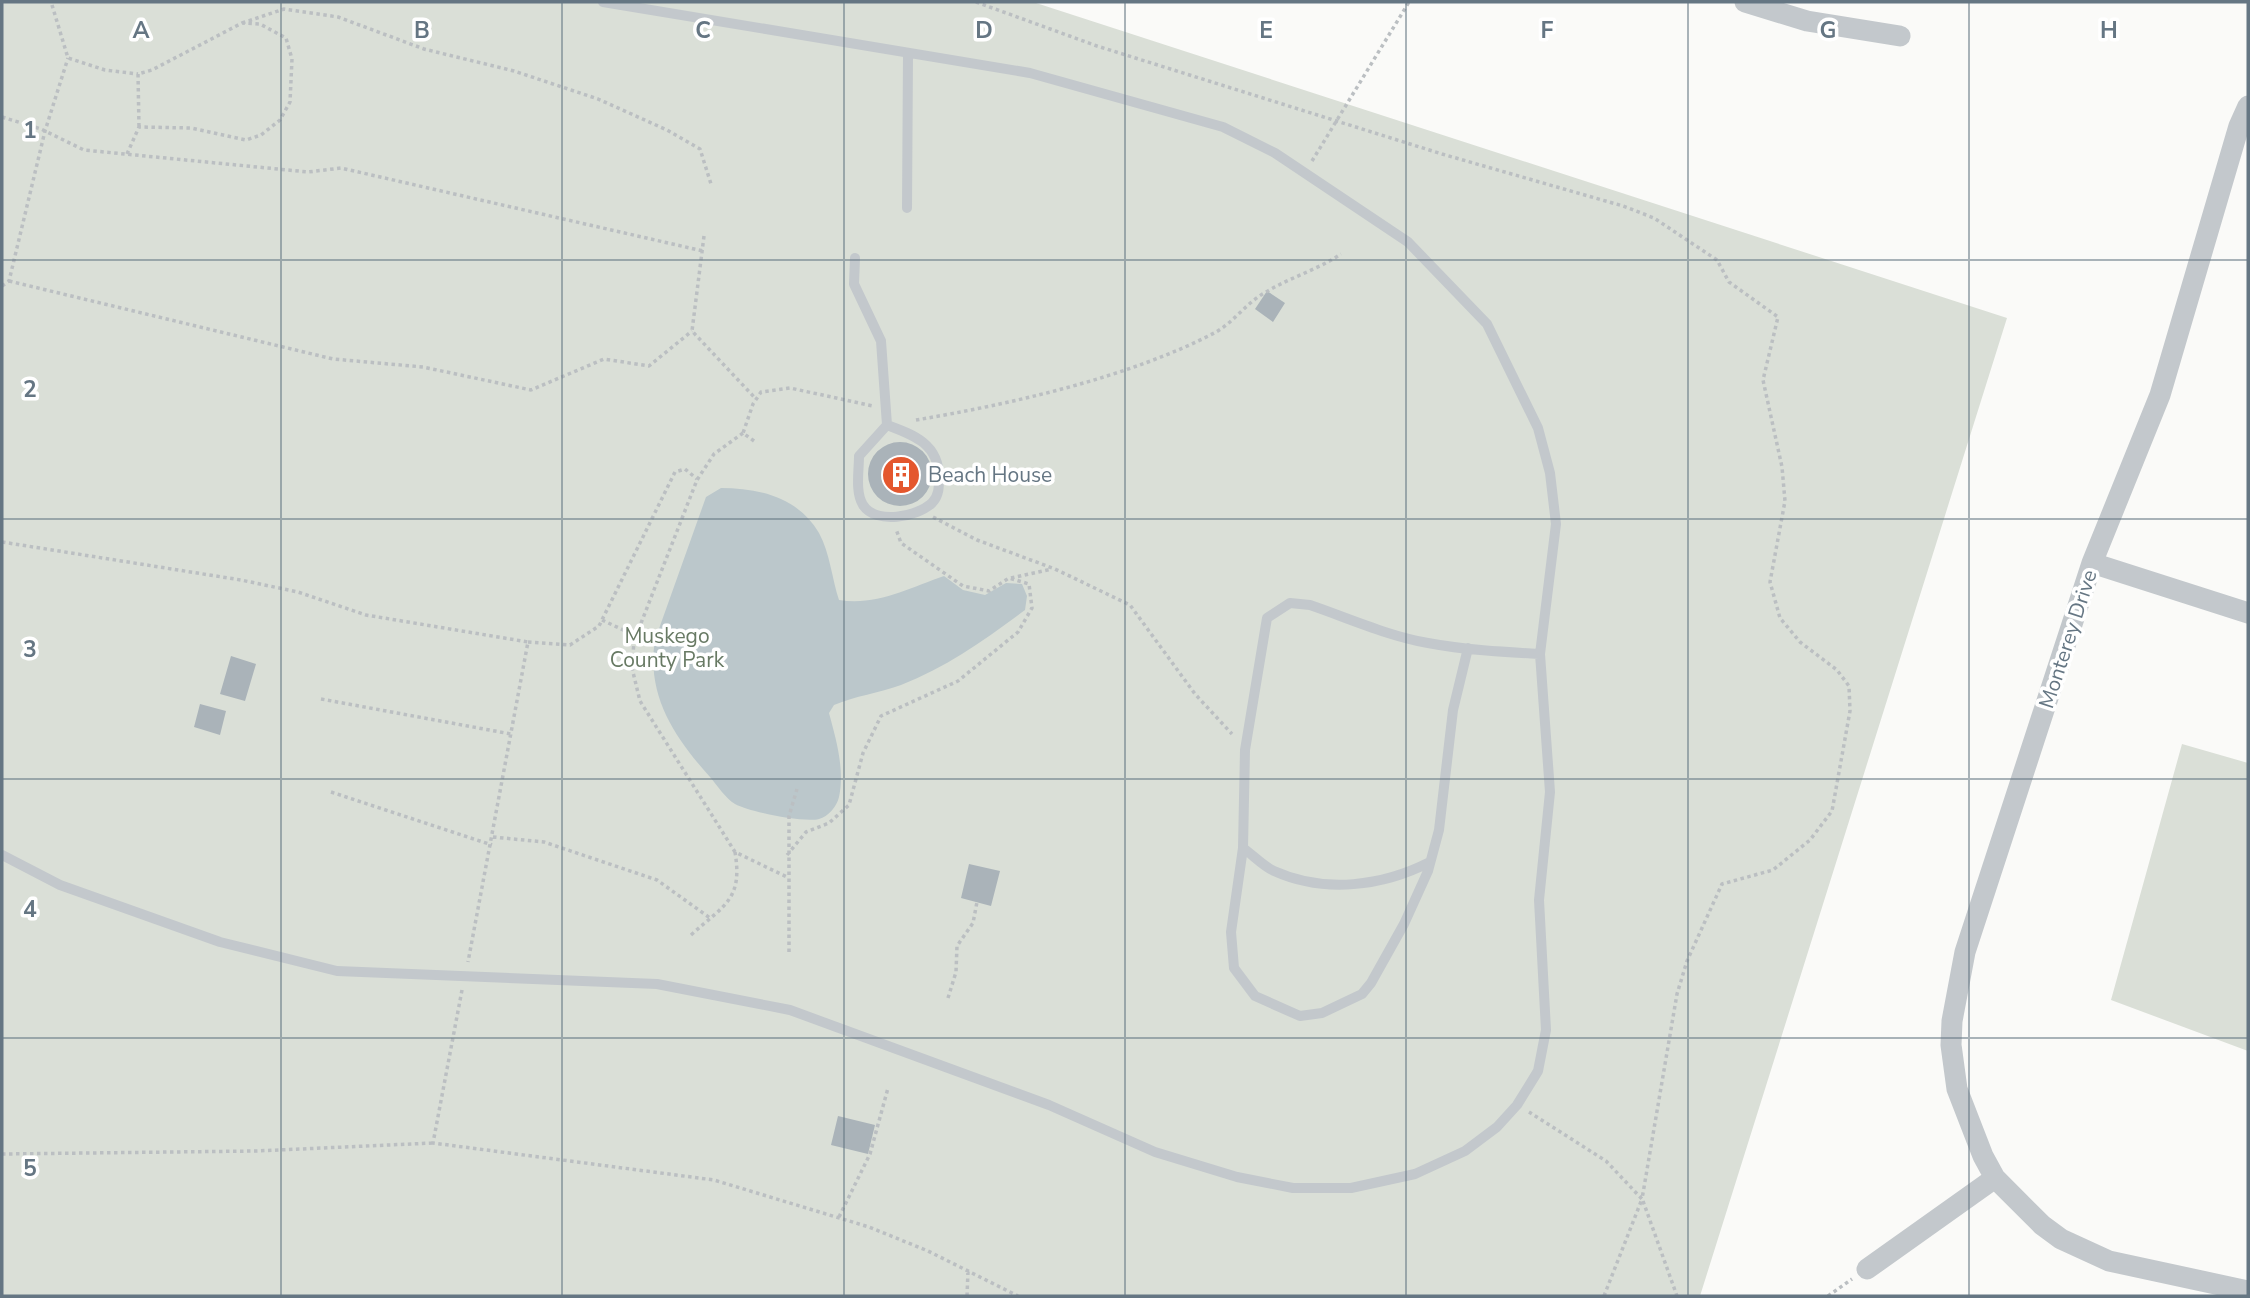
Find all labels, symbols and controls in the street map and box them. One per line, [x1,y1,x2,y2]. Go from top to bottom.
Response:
text: A [132,15,150,46]
text: B [414,15,430,46]
text: C [695,15,711,46]
text: D [975,15,993,46]
text: E [1259,15,1273,46]
text: F [1541,15,1554,46]
text: G [1820,15,1836,46]
text: H [2100,15,2118,46]
text: 1 [23,115,37,146]
text: 2 [23,374,37,405]
building icon: Beach House [880,454,922,496]
place label: Beach House [928,461,1052,489]
street label: Monterey Drive [2032,566,2104,712]
park label: Muskego County Park [610,622,725,674]
text: 3 [23,634,37,665]
text: 4 [23,894,37,925]
text: 5 [23,1153,37,1184]

